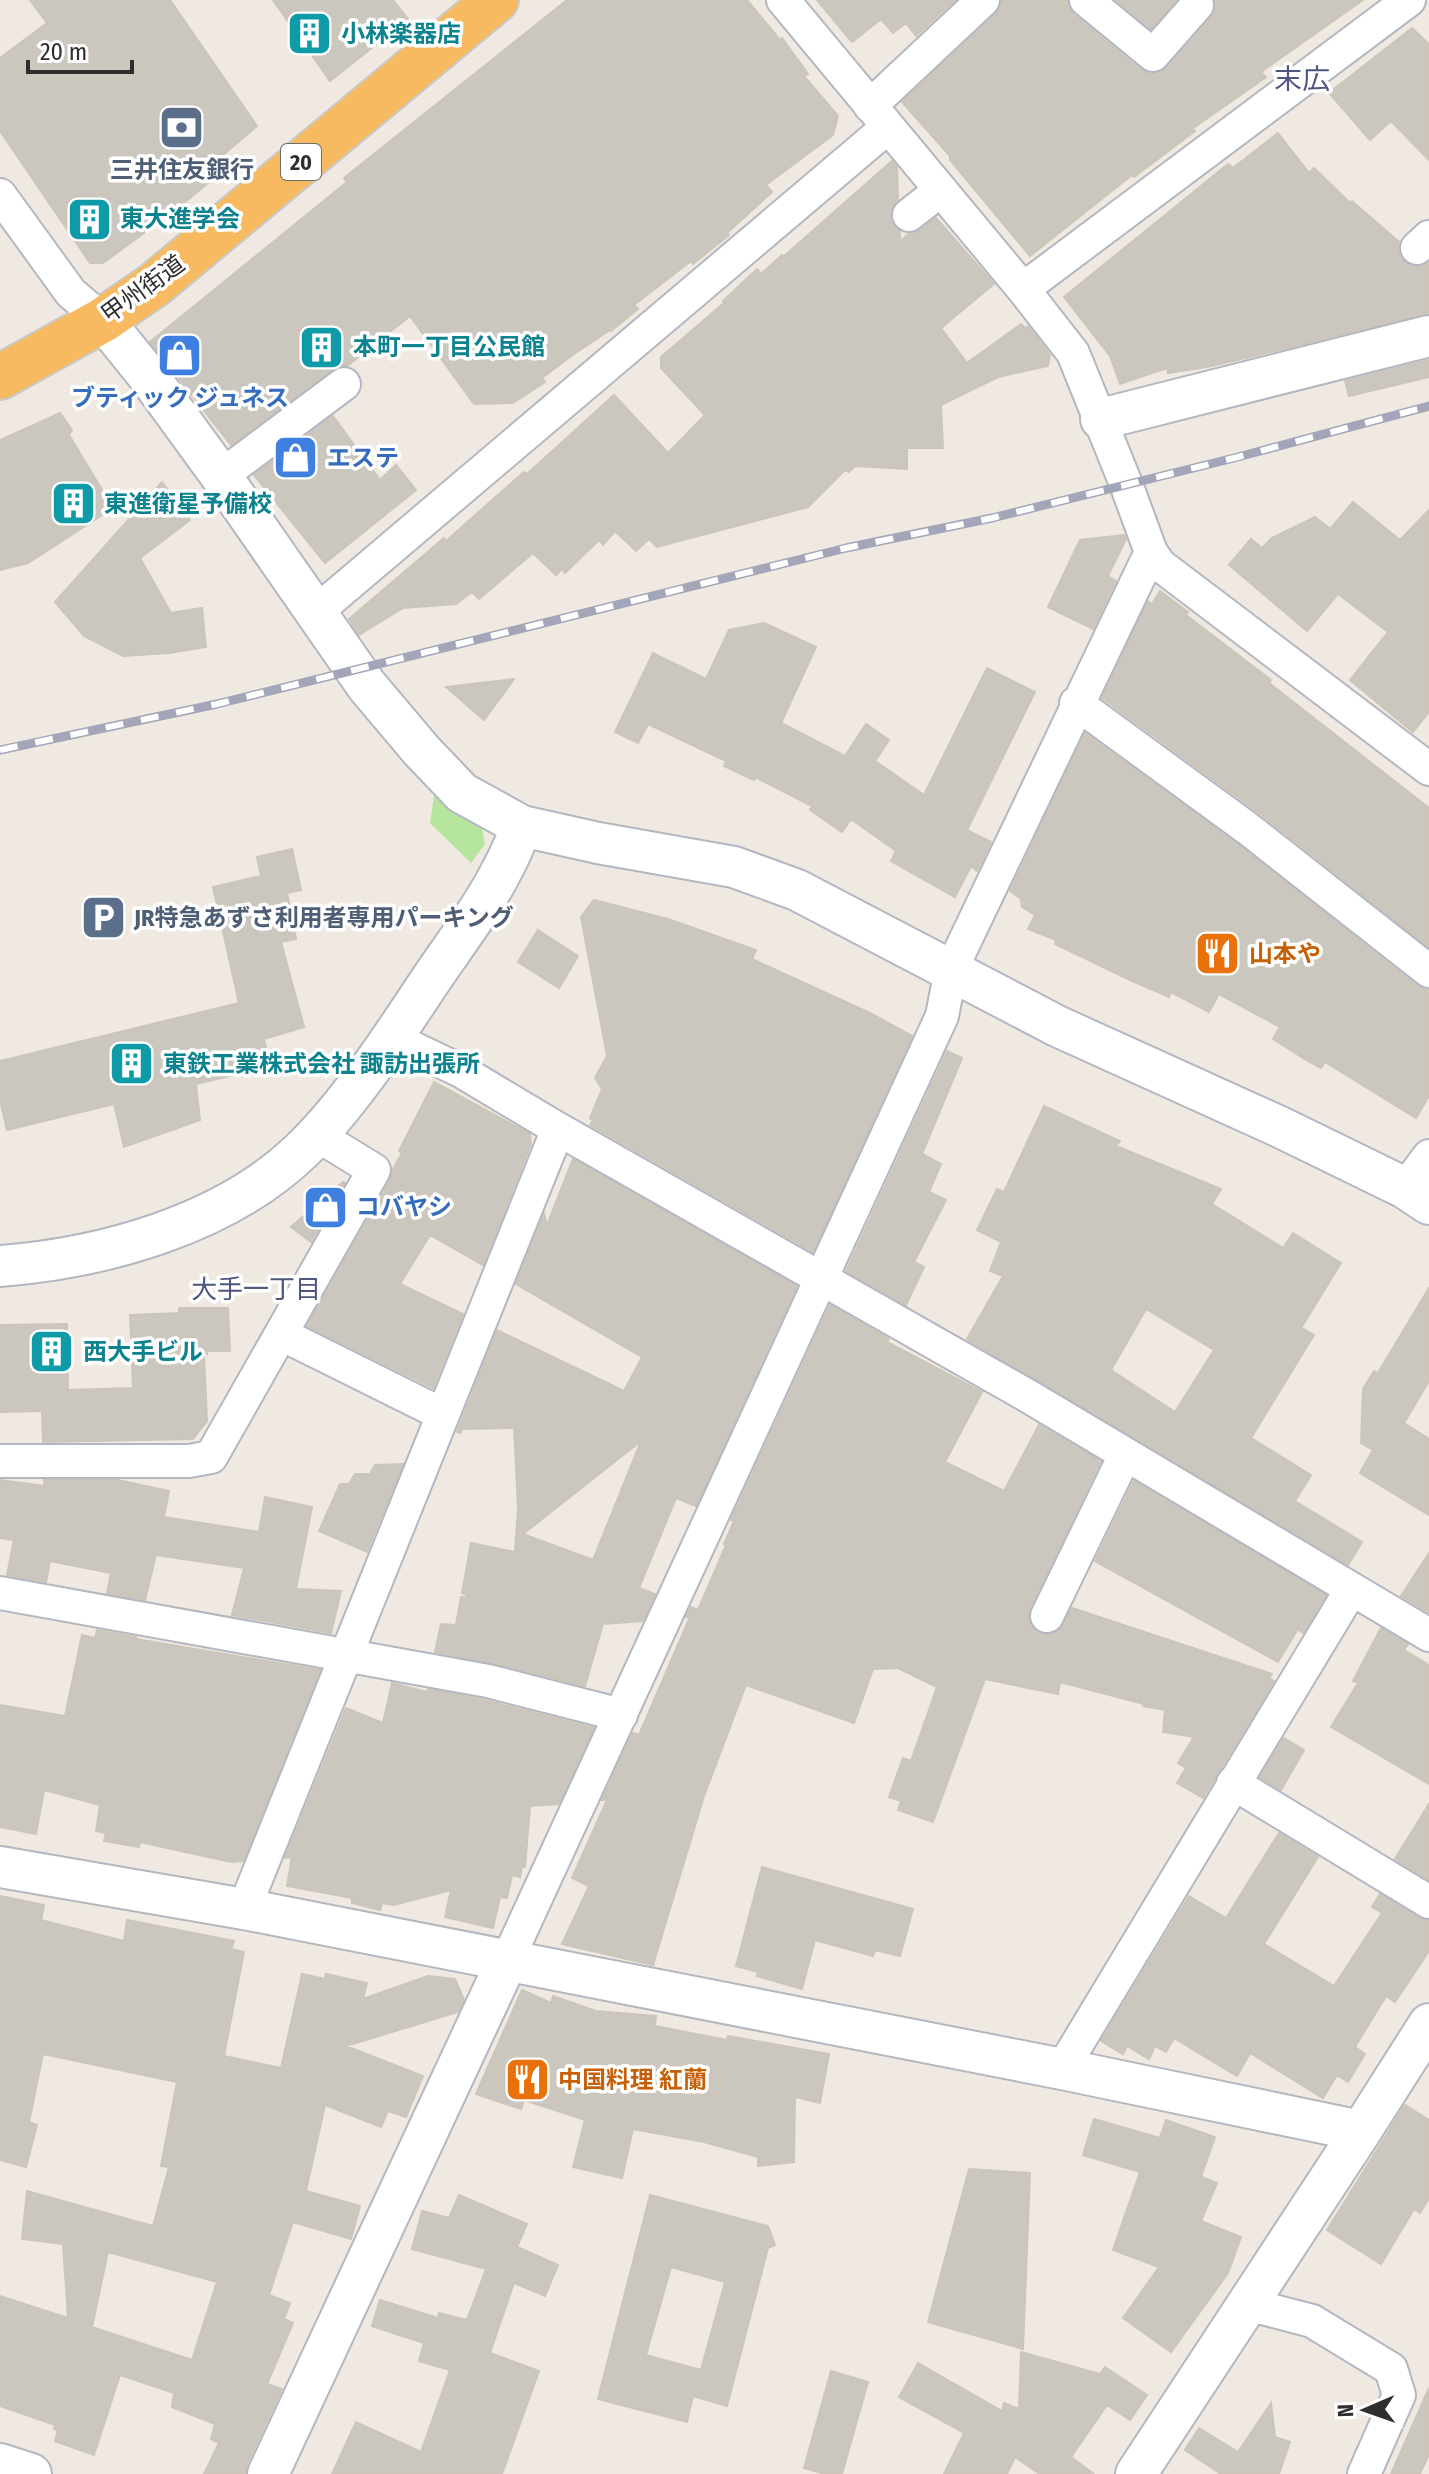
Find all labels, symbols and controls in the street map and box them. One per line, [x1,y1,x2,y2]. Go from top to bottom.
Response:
building icon: 小林楽器店 [286,10,334,58]
place label: 小林楽器店 [341,20,461,48]
scale bar [28,24,132,74]
text: 20 m [40,38,87,66]
district label: 末広 [1274,63,1330,96]
bank icon: 三井住友銀行 [158,104,206,152]
road number: 20 [281,144,321,180]
place label: 三井住友銀行 [110,156,254,184]
building icon: 東大進学会 [65,195,113,243]
place label: 東大進学会 [120,205,240,233]
street label: 甲州街道 [96,249,190,329]
building icon: 本町一丁目公民館 [298,323,346,371]
shop icon: ブティック ジュネス [156,332,204,380]
place label: 本町一丁目公民館 [353,333,545,361]
place label: ブティック ジュネス [71,384,289,412]
shop icon: エステ [272,434,320,482]
place label: エステ [327,444,399,472]
building icon: 東進衛星予備校 [49,480,97,528]
place label: 東進衛星予備校 [104,490,272,518]
parking icon: JR特急あずさ利用者専用パーキング [79,894,127,942]
place label: JR特急あずさ利用者専用パーキング [133,904,514,932]
restaurant icon: 山本や [1194,930,1242,978]
place label: 山本や [1249,940,1321,968]
building icon: 東鉄工業株式会社 諏訪出張所 [108,1040,156,1088]
place label: 東鉄工業株式会社 諏訪出張所 [163,1050,480,1078]
shop icon: コバヤシ [301,1183,349,1231]
place label: コバヤシ [356,1193,452,1221]
district label: 大手一丁目 [191,1274,321,1305]
building icon: 西大手ビル [28,1328,76,1376]
place label: 西大手ビル [83,1338,203,1366]
restaurant icon: 中国料理 紅蘭 [503,2056,551,2104]
place label: 中国料理 紅蘭 [558,2066,707,2094]
north arrow [1325,2370,1405,2450]
text: N [1332,2404,1359,2418]

